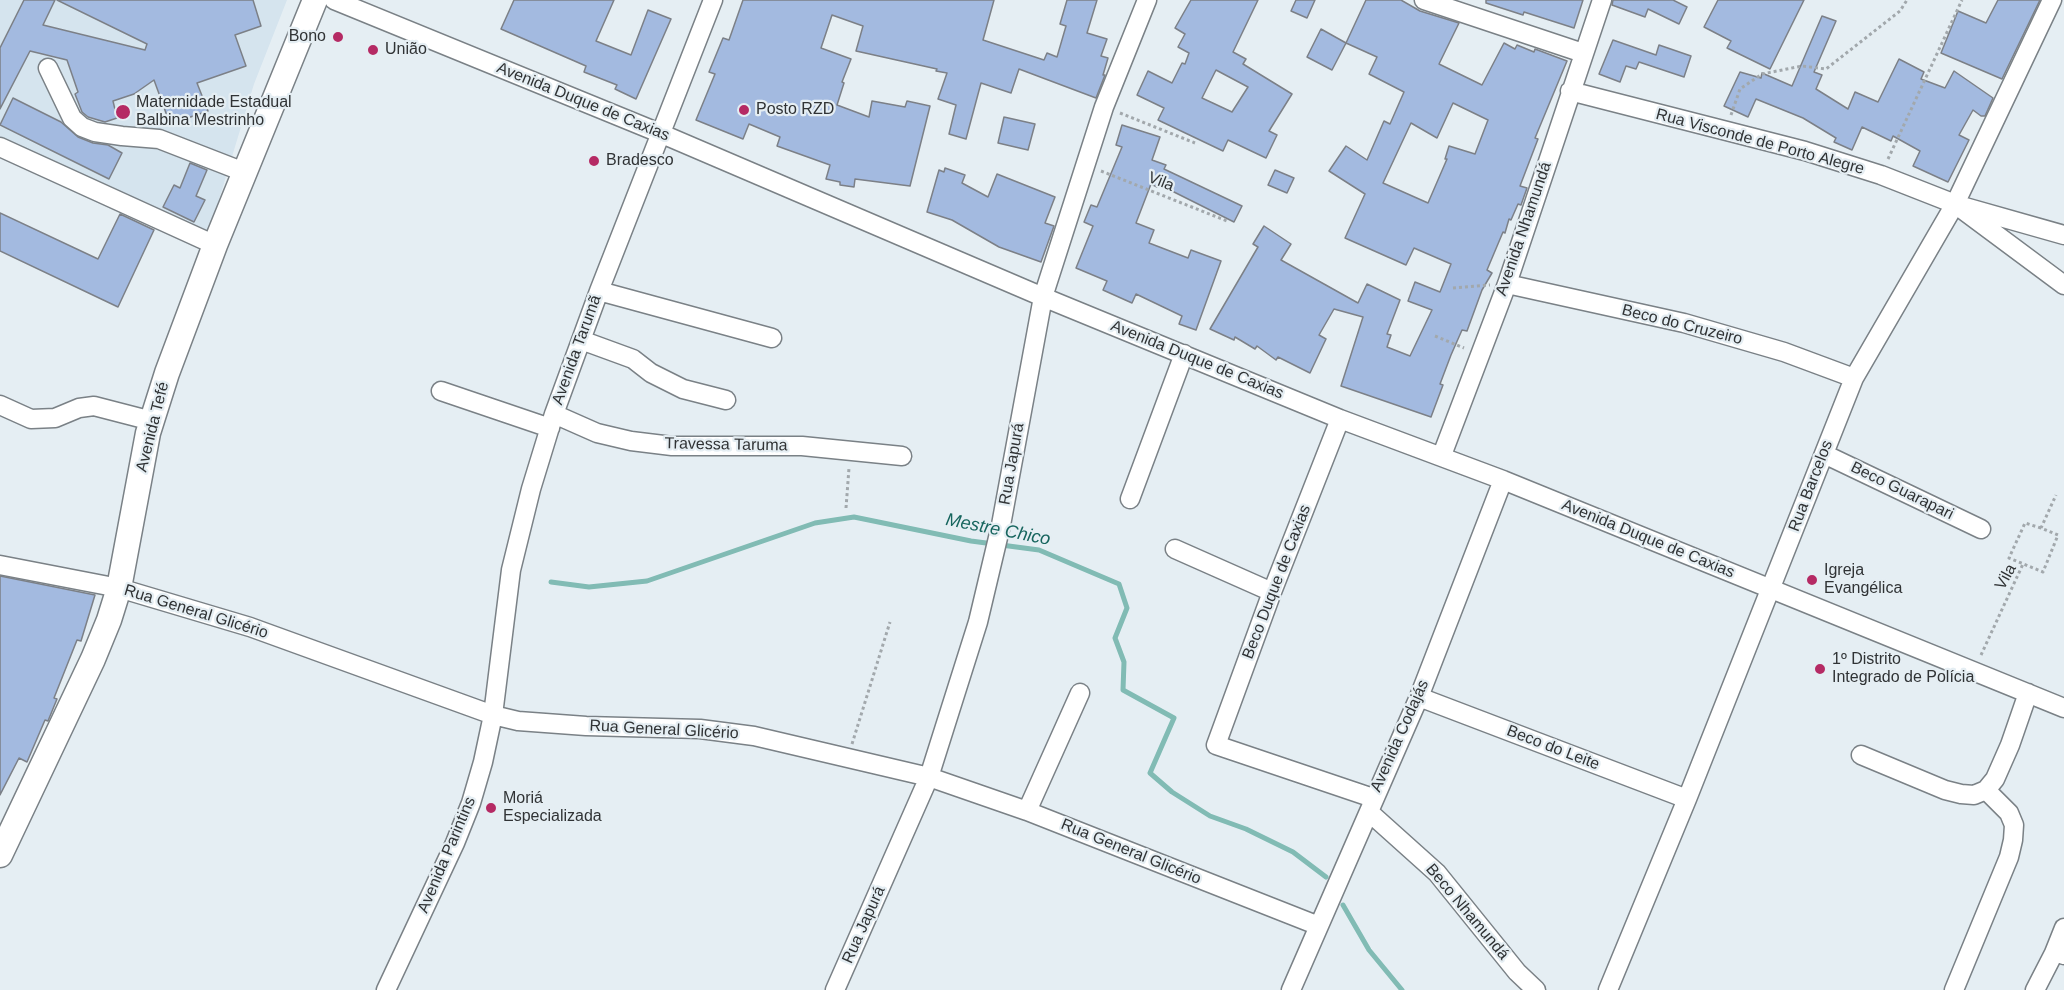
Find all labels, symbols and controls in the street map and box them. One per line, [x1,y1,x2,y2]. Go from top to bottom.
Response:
place label: Bono [289,27,326,47]
marker: Bono [331,30,345,44]
place label: União [385,40,427,60]
marker: União [366,43,380,57]
street label: Avenida Duque de Caxias [494,59,672,145]
place label: Maternidade Estadual Balbina Mestrinho [136,93,292,131]
place label: Posto RZD [756,100,834,120]
marker: Maternidade Estadual Balbina Mestrinho [114,103,132,121]
marker: Posto RZD [737,103,751,117]
street label: Rua Visconde de Porto Alegre [1654,105,1866,179]
place label: Bradesco [606,151,674,171]
marker: Bradesco [587,154,601,168]
street label: Avenida Nhamundá [1492,160,1556,298]
street label: Vila [1145,168,1177,196]
street label: Avenida Tarumã [548,293,606,407]
street label: Beco do Cruzeiro [1620,301,1744,349]
street label: Avenida Duque de Caxias [1108,317,1286,403]
street label: Avenida Tefé [133,380,173,474]
street label: Rua Japurá [995,422,1029,506]
street label: Travessa Taruma [664,434,788,456]
street label: Rua Barcelos [1785,438,1837,534]
street label: Beco Guarapari [1847,458,1957,524]
street label: Avenida Duque de Caxias [1559,496,1737,582]
street label: Beco Duque de Caxias [1239,502,1315,662]
water label: Mestre Chico [944,509,1052,551]
place label: Igreja Evangélica [1824,561,1902,599]
street label: Vila [1991,561,2021,593]
marker: Igreja Evangélica [1805,573,1819,587]
street label: Rua General Glicério [122,581,270,643]
place label: 1º Distrito Integrado de Polícia [1832,650,1974,688]
marker: 1º Distrito Integrado de Polícia [1813,662,1827,676]
street label: Avenida Codajás [1367,677,1433,795]
street label: Rua General Glicério [589,717,739,743]
street label: Beco do Leite [1504,722,1602,774]
place label: Moriá Especializada [503,789,602,827]
street label: Avenida Parintins [414,794,480,916]
marker: Moriá Especializada [484,801,498,815]
street label: Rua General Glicério [1058,815,1204,889]
street label: Beco Nhamundá [1421,860,1513,964]
street label: Rua Japurá [838,883,890,967]

